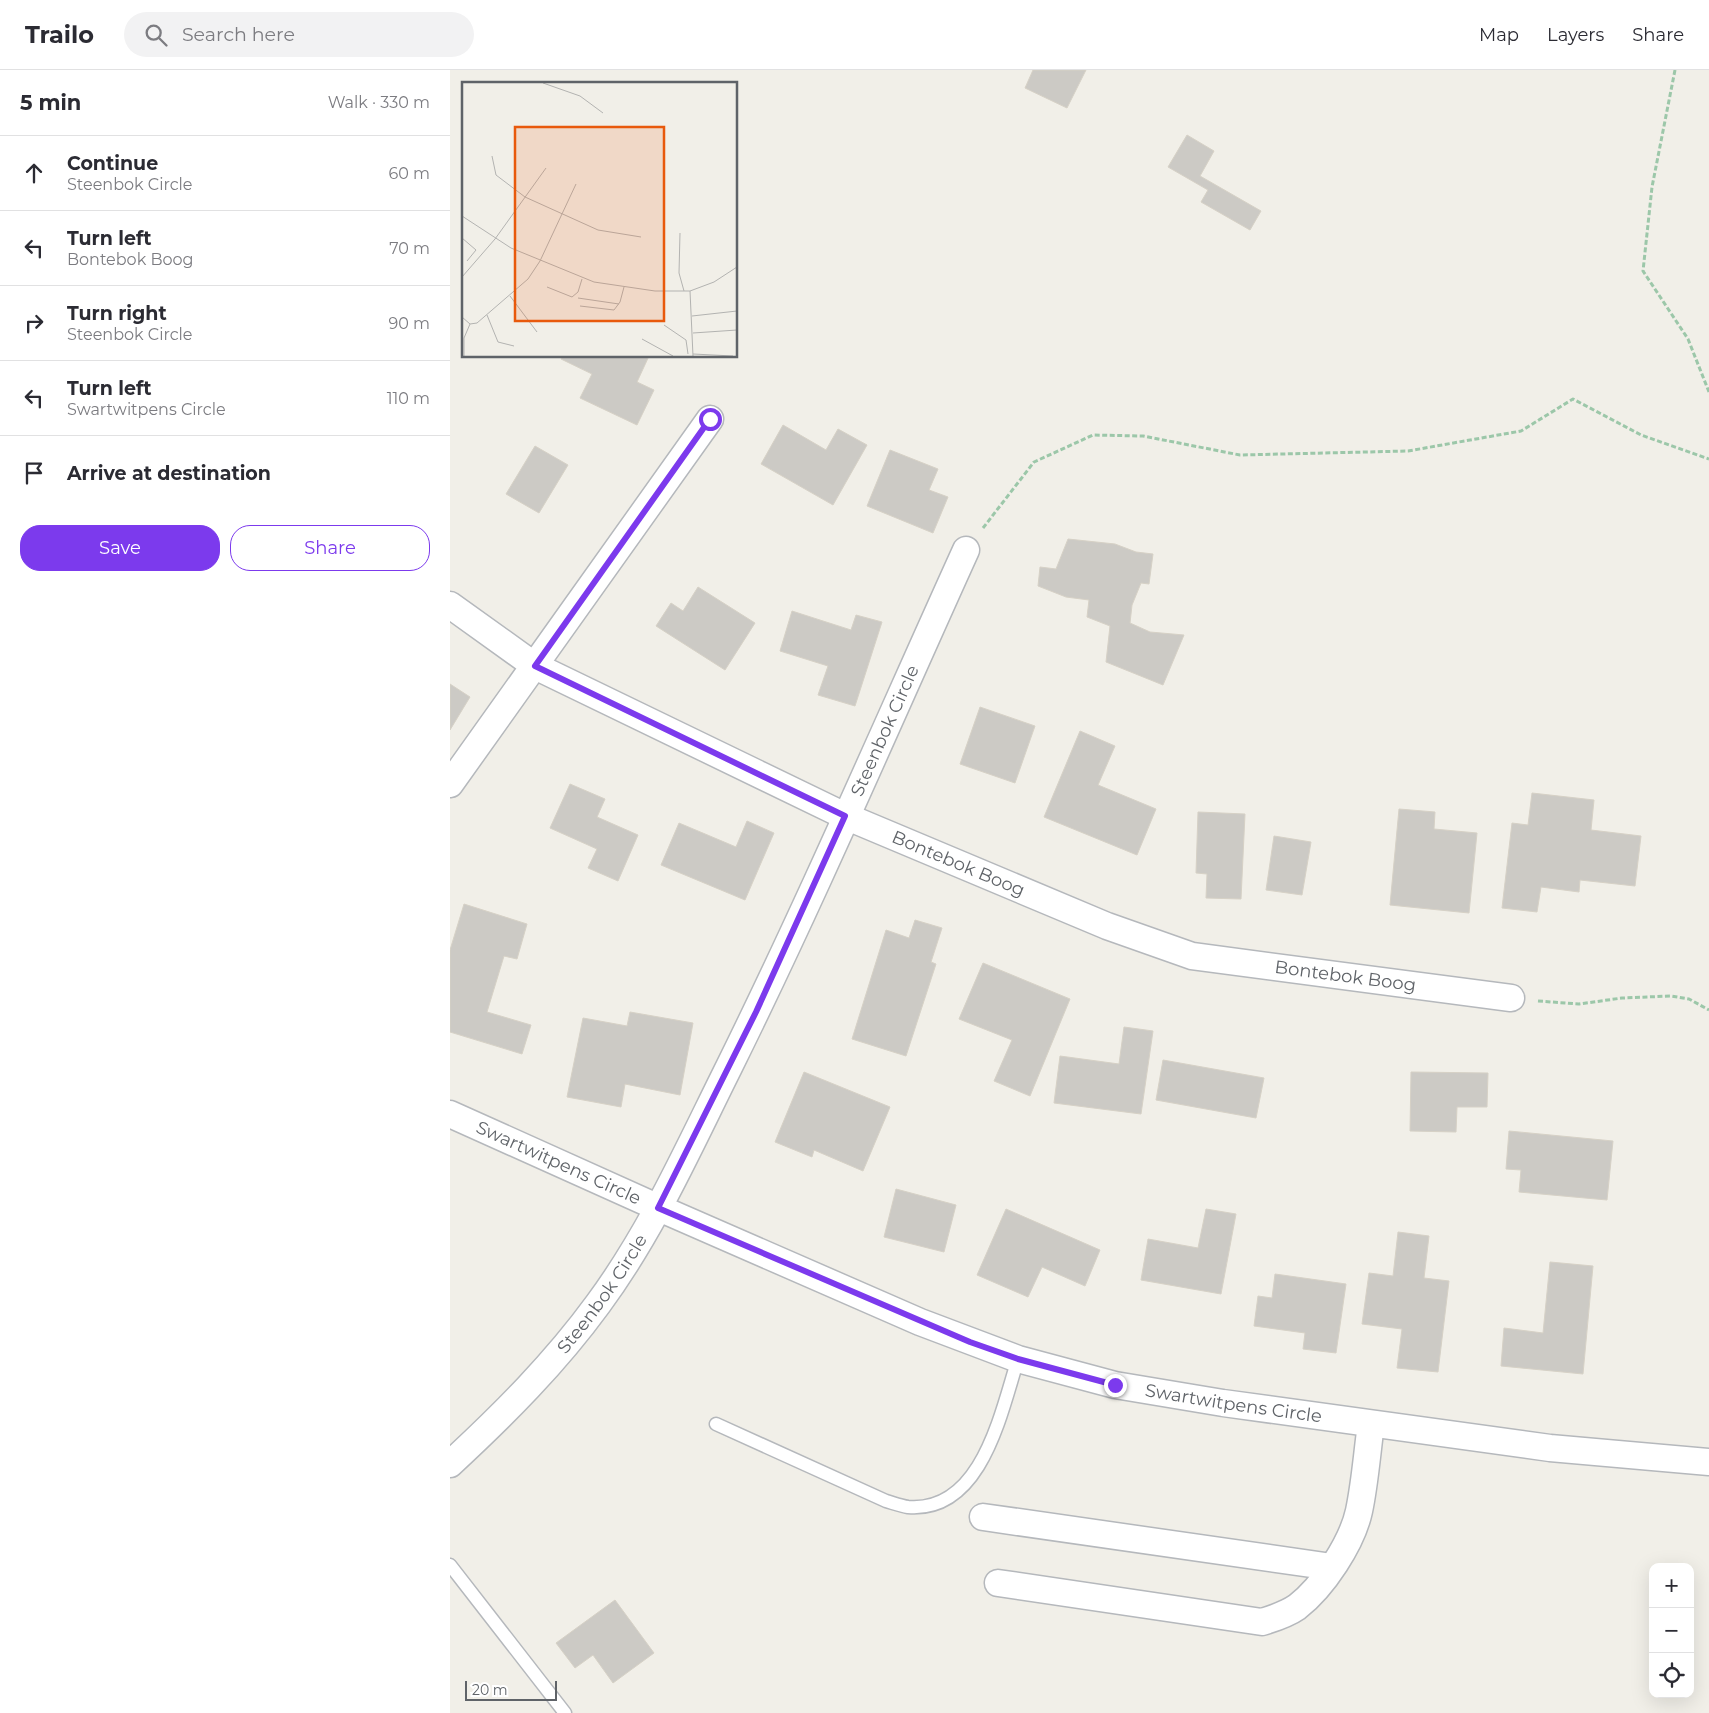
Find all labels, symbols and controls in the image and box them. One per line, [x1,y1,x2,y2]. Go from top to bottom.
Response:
search box [124,12,474,57]
text: Trailo [25,20,94,49]
icon: search [142,21,170,49]
text: Search here [182,23,295,46]
text: Map [1479,24,1519,46]
text: Layers [1547,24,1604,46]
text: Share [1632,24,1684,46]
inset map [462,82,738,358]
text: 5 min [20,90,81,115]
text: Walk · 330 m [328,93,430,112]
text: Continue [67,152,158,175]
icon: ahead [20,159,48,187]
text: 60 m [388,164,430,183]
text: Steenbok Circle [67,175,193,194]
text: Turn left [67,227,152,250]
icon: left [20,234,48,262]
text: 70 m [389,239,430,258]
text: Bontebok Boog [67,250,194,269]
text: Turn right [67,302,167,325]
icon: right [20,309,48,337]
text: 90 m [388,314,430,333]
text: Steenbok Circle [67,325,193,344]
text: Turn left [67,377,152,400]
icon: left [20,384,48,412]
text: 110 m [387,389,430,408]
text: Swartwitpens Circle [67,400,226,419]
route start [699,408,722,431]
icon: arrive [20,459,48,487]
text: Arrive at destination [67,462,271,485]
button: Save [20,525,220,571]
button: Share [230,525,430,571]
street label: Steenbok Circle [846,662,924,800]
street label: Bontebok Boog [888,826,1028,901]
street label: Bontebok Boog [1273,956,1417,996]
street label: Swartwitpens Circle [473,1116,645,1210]
street label: Steenbok Circle [552,1230,652,1358]
route end [1104,1374,1127,1397]
street label: Swartwitpens Circle [1143,1379,1323,1427]
map controls [1649,1563,1694,1698]
button: + [1649,1563,1694,1608]
button: − [1649,1608,1694,1653]
button: locate [1649,1653,1694,1698]
scale bar [465,1678,558,1701]
text: 20 m [472,1681,508,1699]

